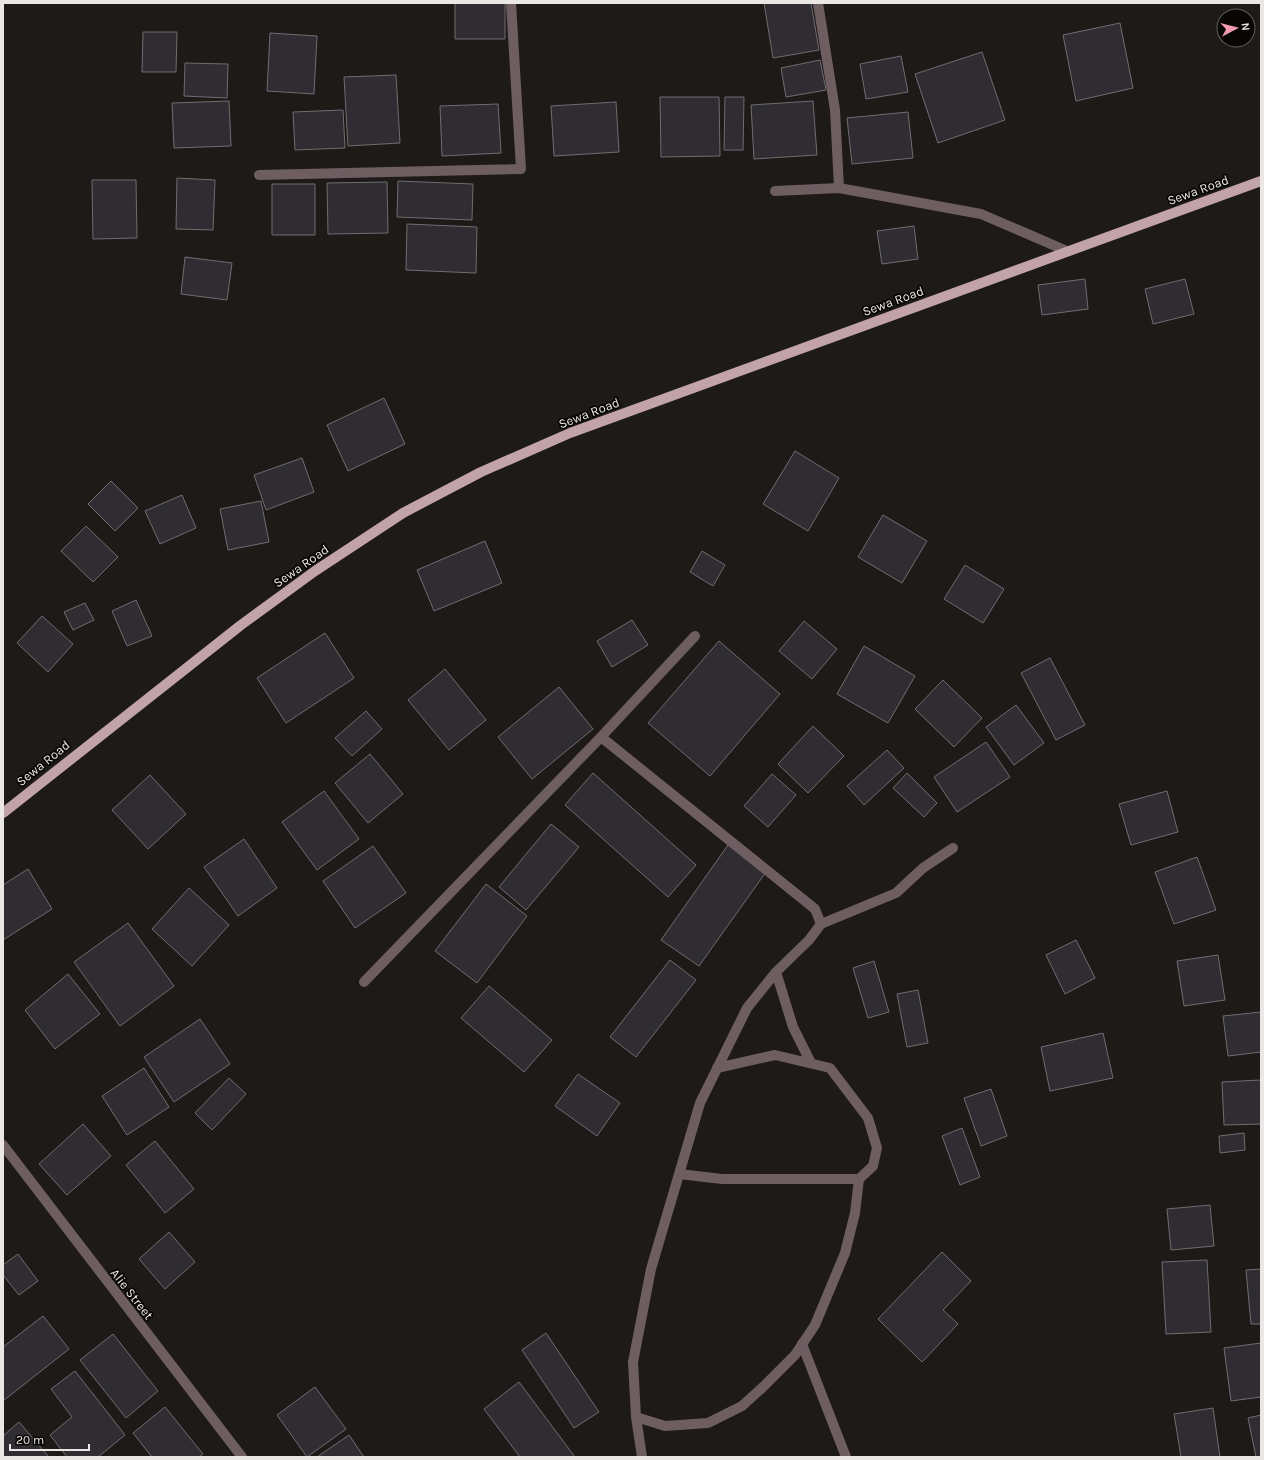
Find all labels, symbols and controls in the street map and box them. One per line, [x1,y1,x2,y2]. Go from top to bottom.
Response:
north arrow [1216,8,1256,48]
text: N [1238,22,1252,32]
street label: Sewa Road [1165,172,1231,208]
street label: Sewa Road [860,283,926,319]
street label: Sewa Road [556,395,622,431]
street label: Sewa Road [270,541,332,591]
street label: Sewa Road [13,737,73,789]
street label: Alie Street [107,1266,157,1323]
scale bar [10,1426,89,1452]
text: 20 m [16,1433,44,1447]

